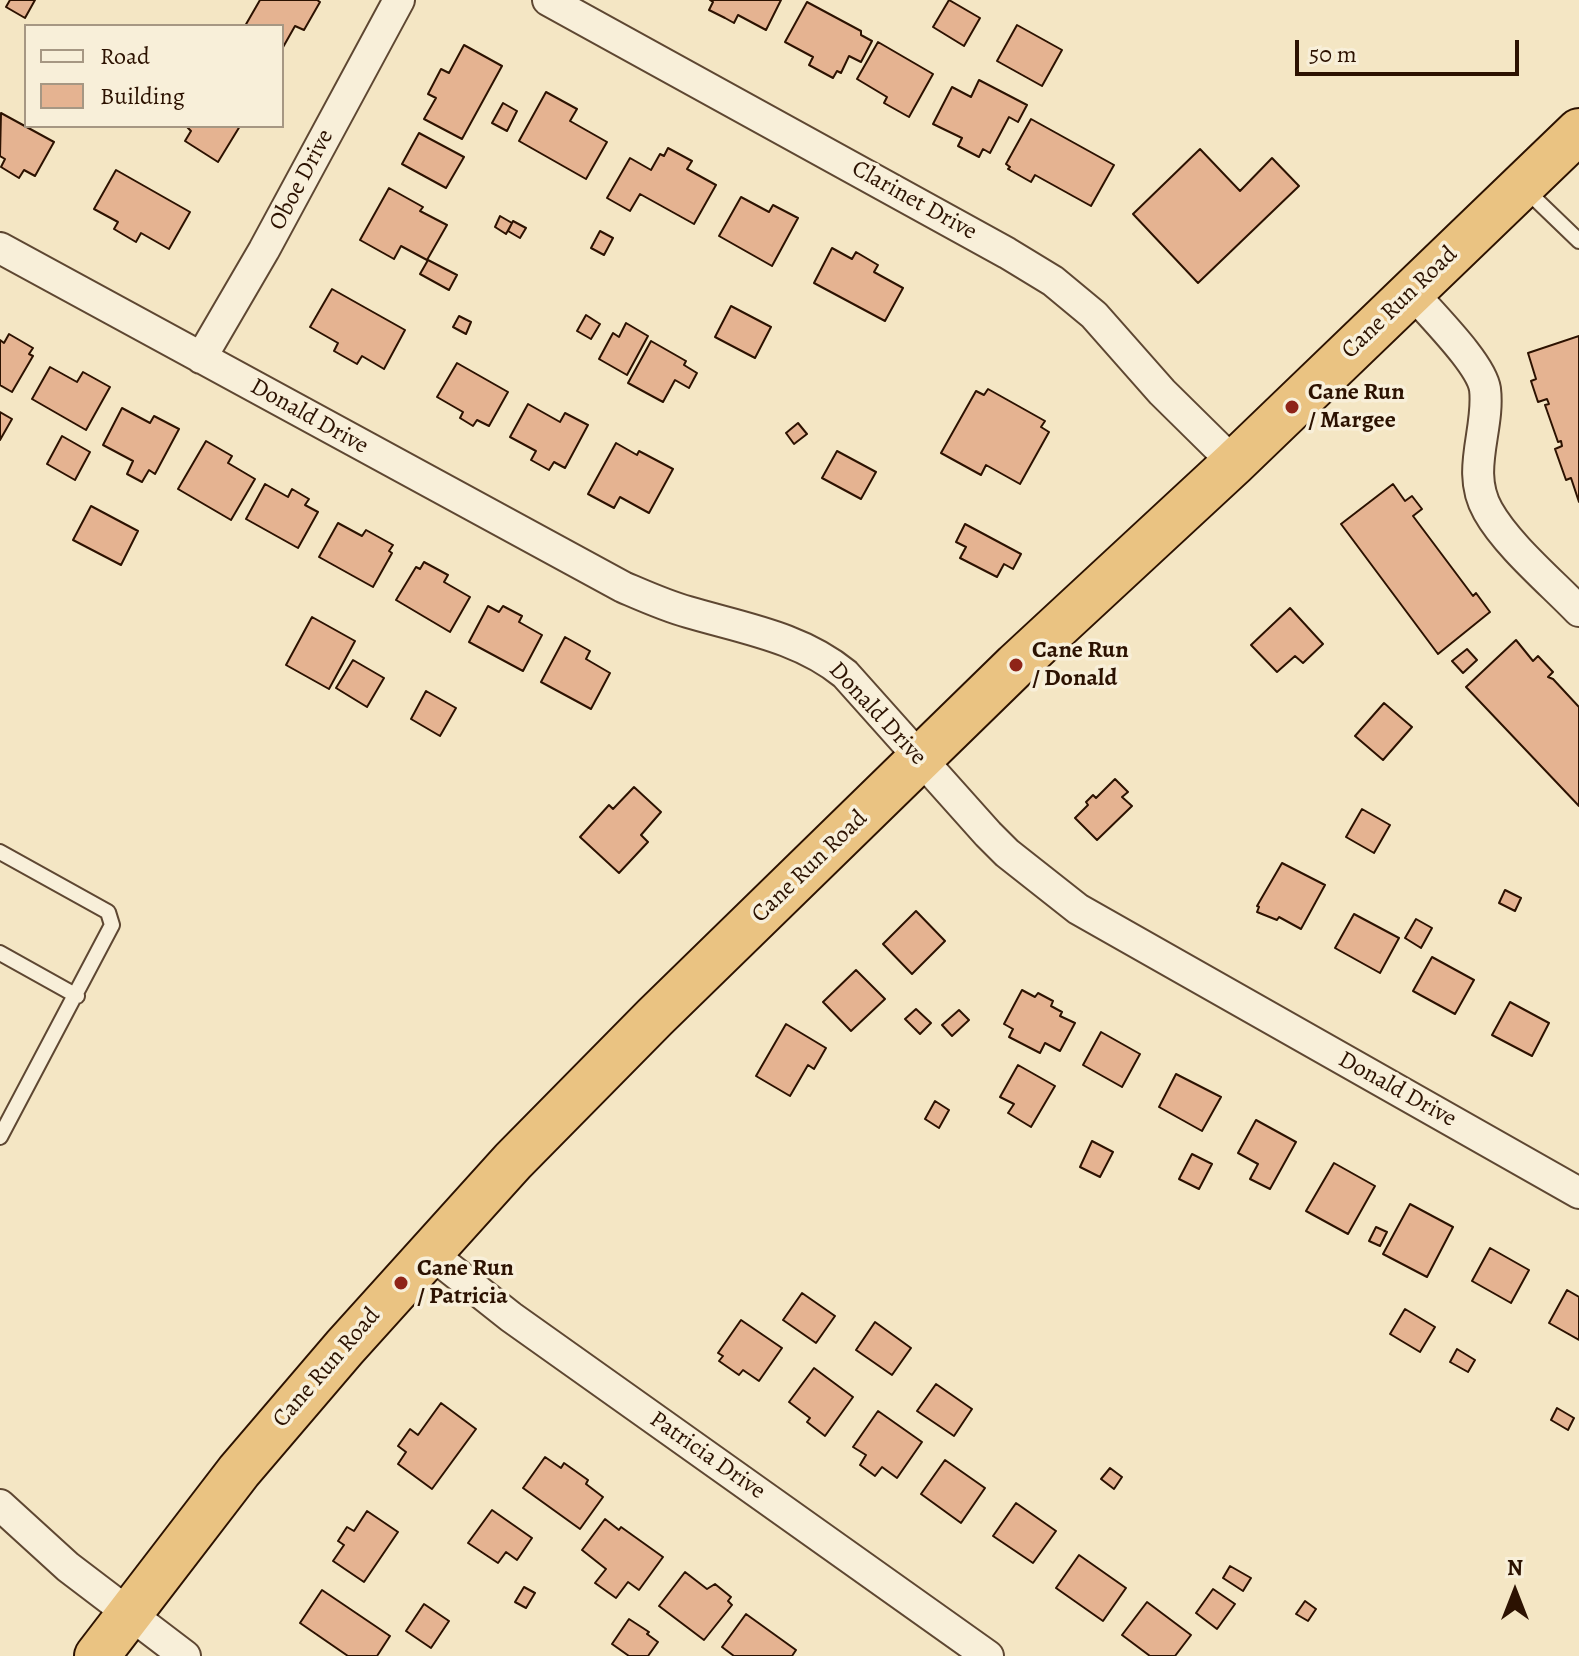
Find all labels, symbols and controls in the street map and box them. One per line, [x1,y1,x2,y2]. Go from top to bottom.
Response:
legend [24,24,284,128]
scale bar [1299,24,1523,74]
text: 50 m [1309,38,1357,70]
text: Road [100,40,150,72]
text: Building [100,80,185,112]
street label: Oboe Drive [263,125,341,235]
street label: Clarinet Drive [846,155,982,247]
street label: Cane Run Road [1336,241,1464,365]
street label: Donald Drive [245,373,373,461]
place label: Cane Run / Margee [1308,379,1405,435]
marker: Cane Run / Margee [1283,398,1301,416]
place label: Cane Run / Donald [1032,637,1129,693]
street label: Donald Drive [822,656,932,772]
marker: Cane Run / Donald [1007,656,1025,674]
street label: Cane Run Road [746,805,874,929]
street label: Donald Drive [1333,1046,1461,1134]
place label: Cane Run / Patricia [417,1255,514,1311]
marker: Cane Run / Patricia [392,1274,410,1292]
street label: Cane Run Road [267,1302,387,1434]
street label: Patricia Drive [644,1406,770,1506]
north arrow [1475,1552,1555,1632]
text: N [1507,1553,1523,1583]

